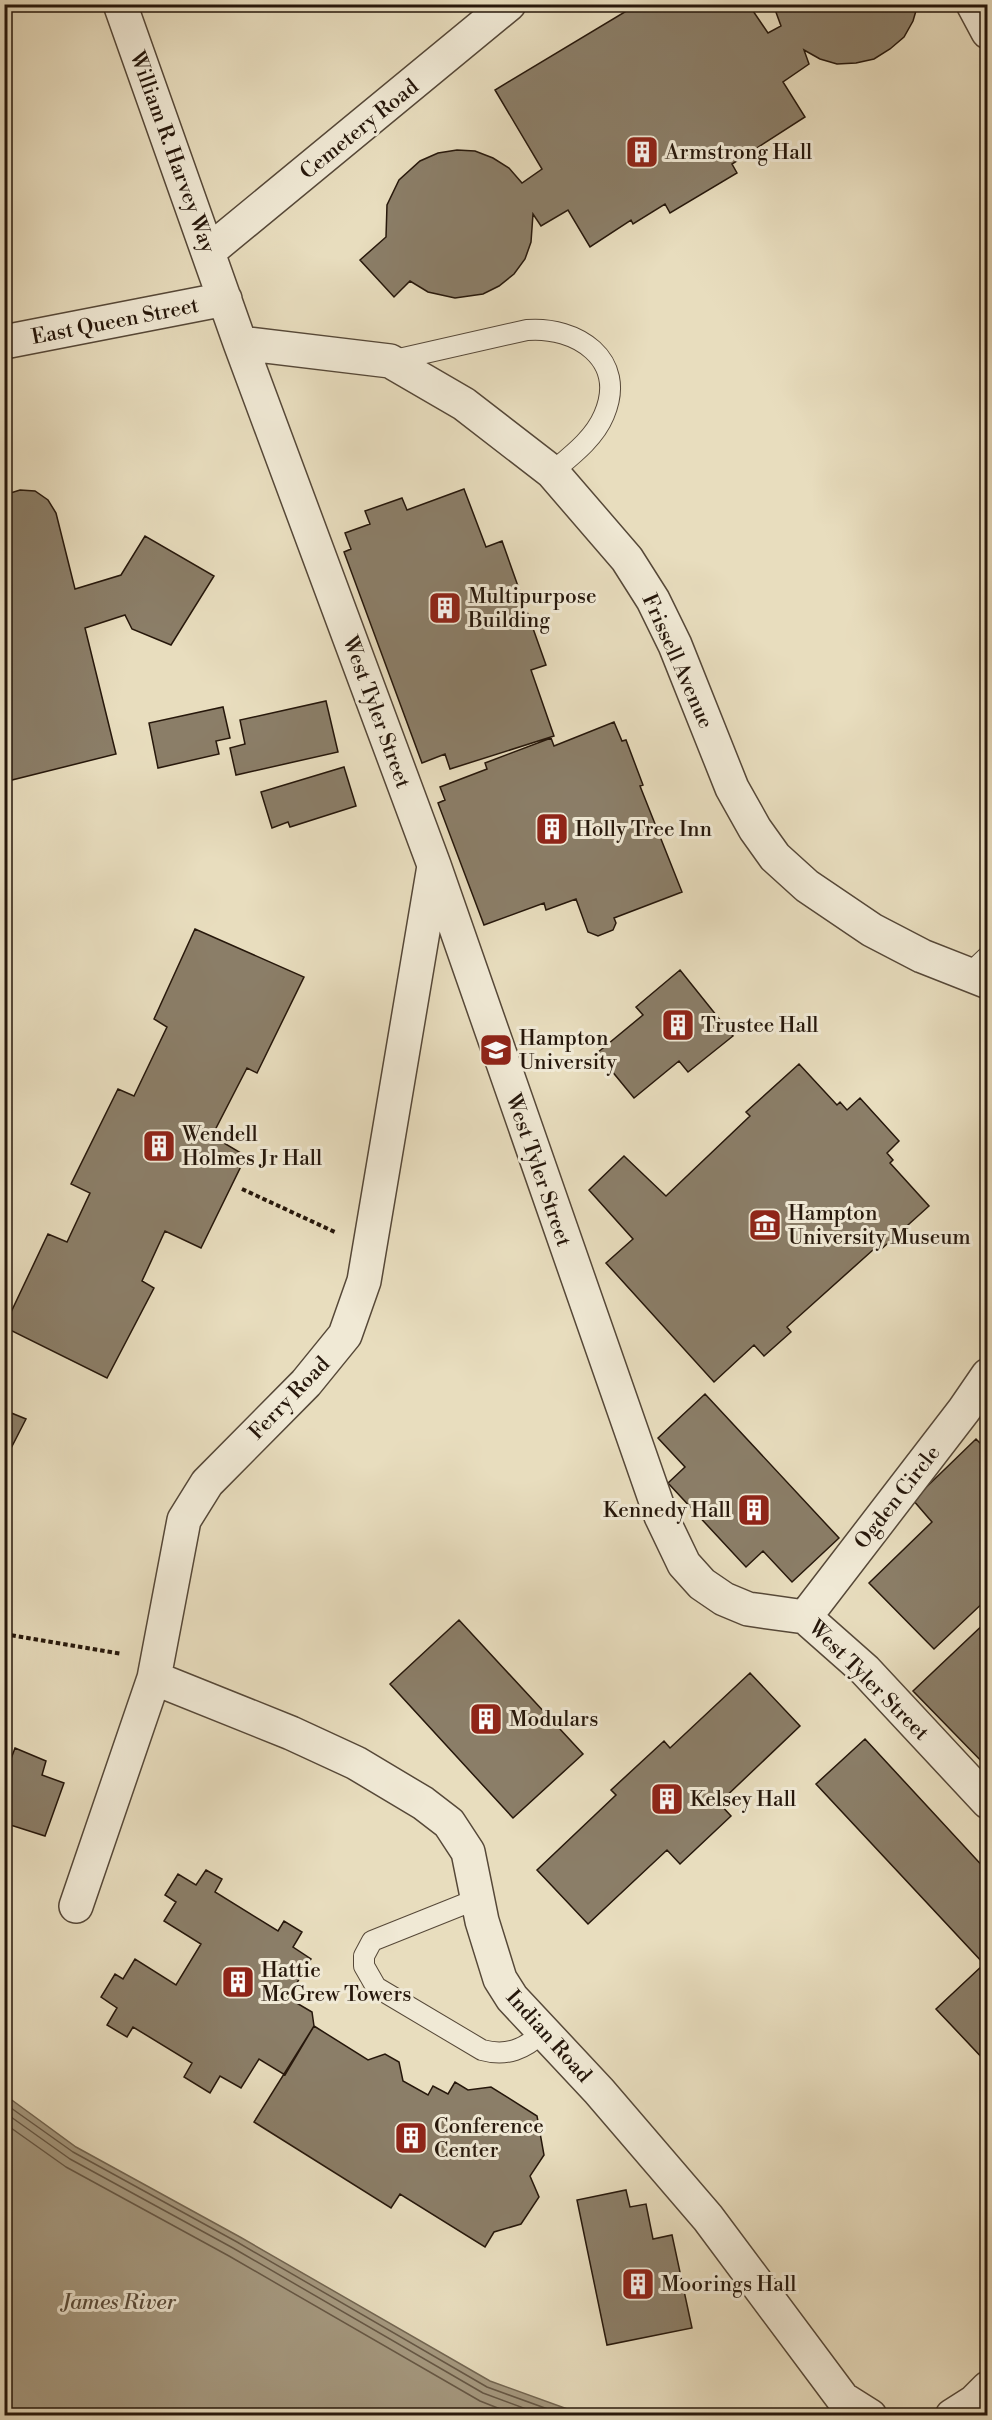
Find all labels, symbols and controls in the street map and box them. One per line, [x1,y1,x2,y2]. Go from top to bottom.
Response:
street label: William R. Harvey Way [123,47,221,257]
street label: Cemetery Road [295,74,424,185]
building icon: Armstrong Hall [624,134,660,170]
place label: Armstrong Hall [664,140,812,166]
street label: East Queen Street [29,293,202,351]
place label: Multipurpose Building [467,584,597,634]
building icon: Multipurpose Building [427,590,463,626]
street label: Frissell Avenue [636,590,718,733]
street label: West Tyler Street [336,632,416,792]
building icon: Holly Tree Inn [534,811,570,847]
place label: Holly Tree Inn [575,817,712,843]
building icon: Trustee Hall [660,1007,696,1043]
place label: Trustee Hall [701,1013,819,1039]
place label: Hampton University [519,1026,618,1076]
school or university icon: Hampton University [478,1032,514,1068]
street label: West Tyler Street [499,1090,577,1251]
place label: Wendell Holmes Jr Hall [181,1122,322,1172]
building icon: Wendell Holmes Jr Hall [141,1128,177,1164]
place label: Hampton University Museum [788,1201,971,1251]
museum icon: Hampton University Museum [747,1207,783,1243]
street label: Ferry Road [244,1352,336,1446]
street label: Ogden Circle [849,1441,946,1555]
building icon: Kennedy Hall [736,1492,772,1528]
place label: Kennedy Hall [603,1498,731,1524]
street label: West Tyler Street [802,1614,934,1747]
building icon: Modulars [468,1701,504,1737]
place label: Modulars [509,1707,598,1733]
building icon: Kelsey Hall [649,1781,685,1817]
place label: Kelsey Hall [690,1787,796,1813]
place label: Hattie McGrew Towers [261,1958,411,2008]
building icon: Hattie McGrew Towers [220,1964,256,2000]
street label: Indian Road [500,1985,597,2088]
place label: Conference Center [434,2114,544,2164]
building icon: Conference Center [393,2120,429,2156]
building icon: Moorings Hall [620,2266,656,2302]
place label: Moorings Hall [661,2272,796,2298]
water label: James River [59,2289,177,2316]

